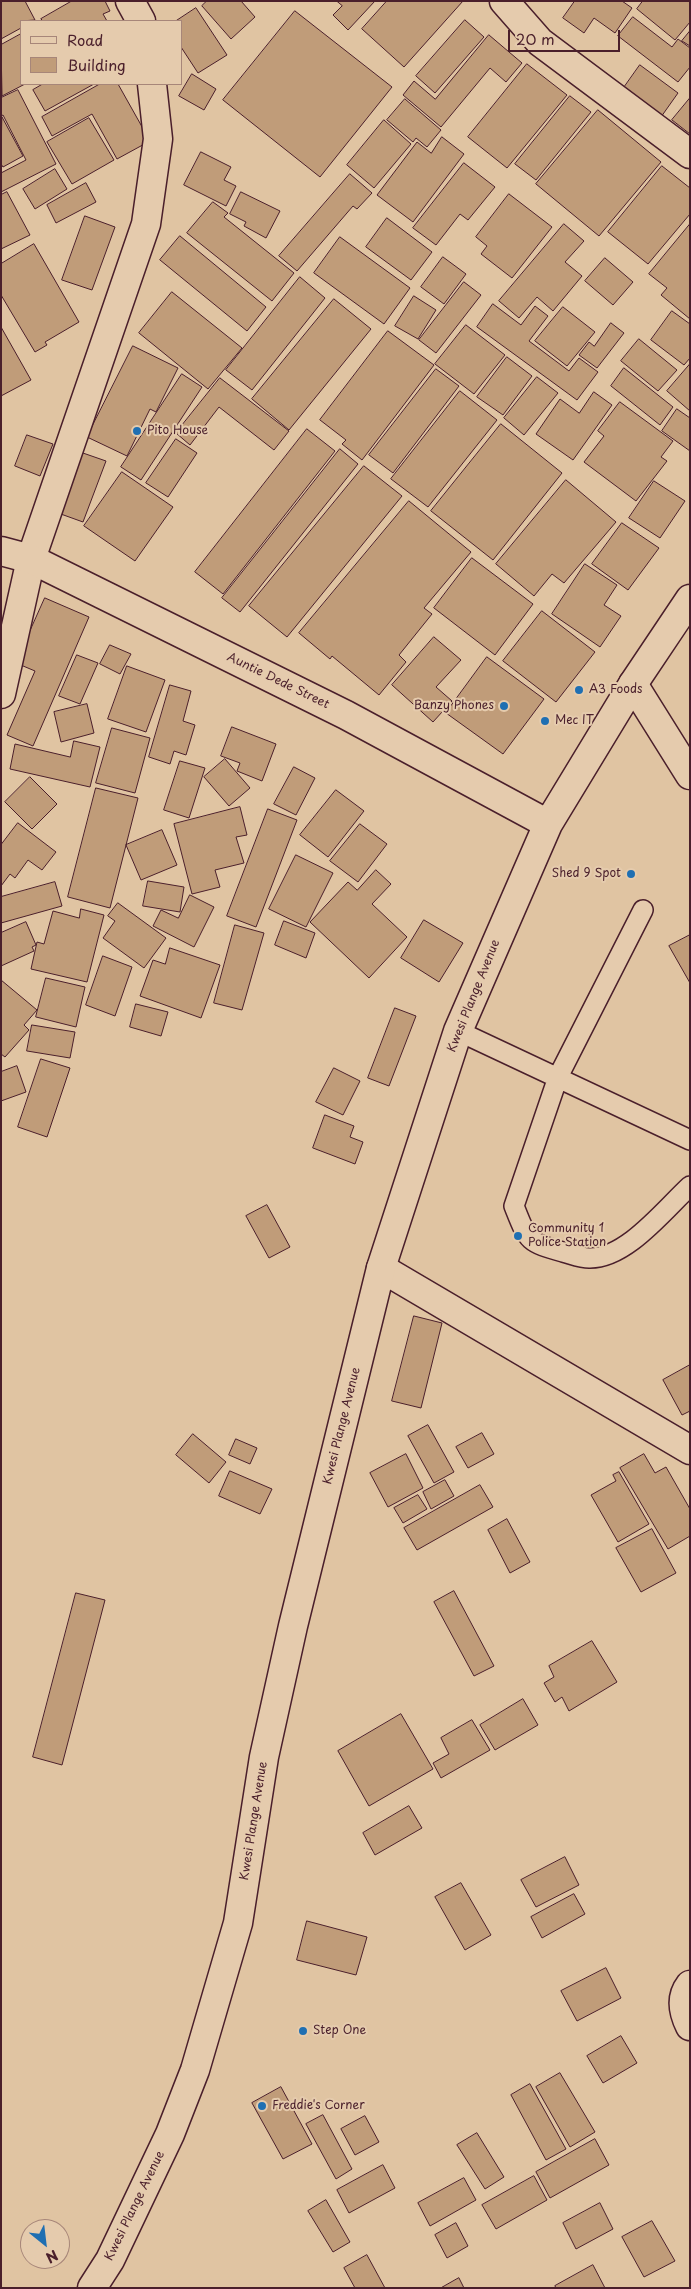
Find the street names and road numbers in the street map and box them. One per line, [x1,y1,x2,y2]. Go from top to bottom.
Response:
street label: Auntie Dede Street [224,650,332,712]
street label: Kwesi Plange Avenue [445,938,503,1054]
street label: Kwesi Plange Avenue [320,1366,364,1486]
street label: Kwesi Plange Avenue [237,1761,271,1881]
street label: Kwesi Plange Avenue [102,2149,168,2263]

